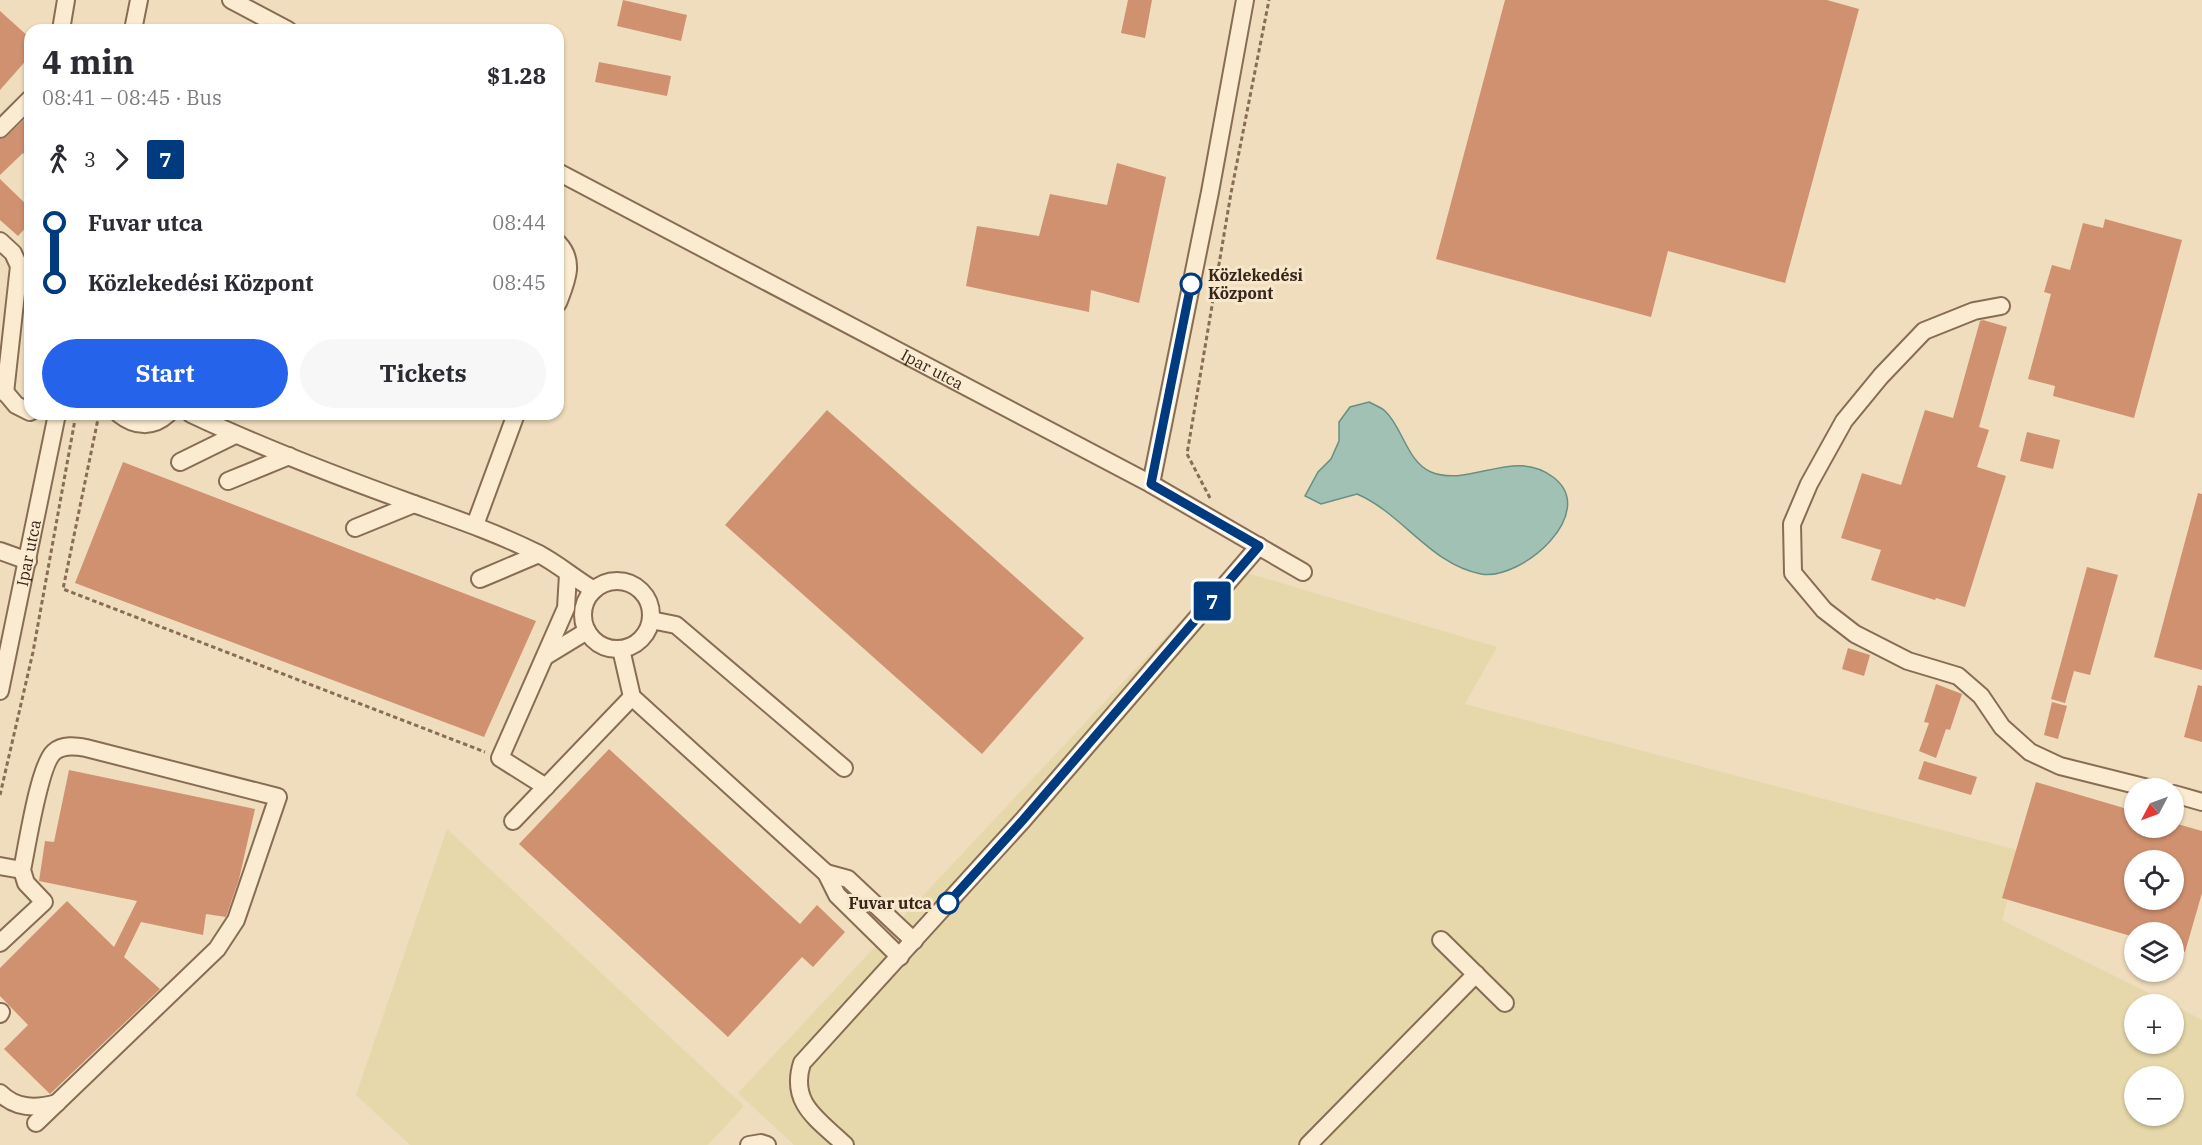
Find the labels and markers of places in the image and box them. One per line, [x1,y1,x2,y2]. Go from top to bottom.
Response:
place label: Közlekedési Központ [1208,265,1303,303]
marker: Közlekedési Központ [1180,273,1202,295]
marker: Fuvar utca [937,892,959,914]
place label: Fuvar utca [848,893,932,913]

